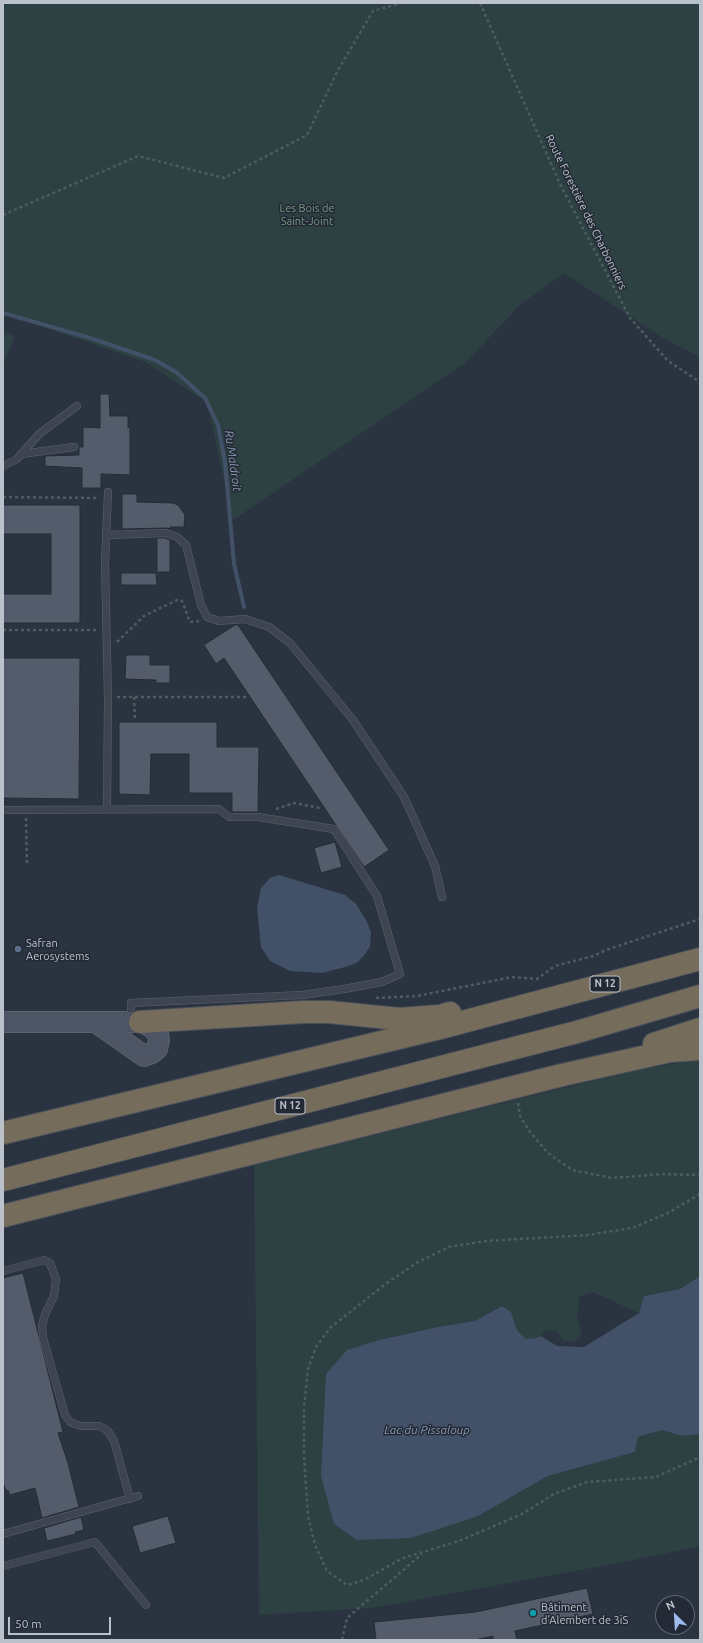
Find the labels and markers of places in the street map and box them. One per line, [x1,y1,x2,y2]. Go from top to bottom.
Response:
place label: Safran Aerosystems [26,936,89,962]
marker: Safran Aerosystems [13,944,23,954]
place label: Bâtiment d'Alembert de 3iS [541,1600,628,1626]
marker: Bâtiment d'Alembert de 3iS [528,1608,538,1618]

